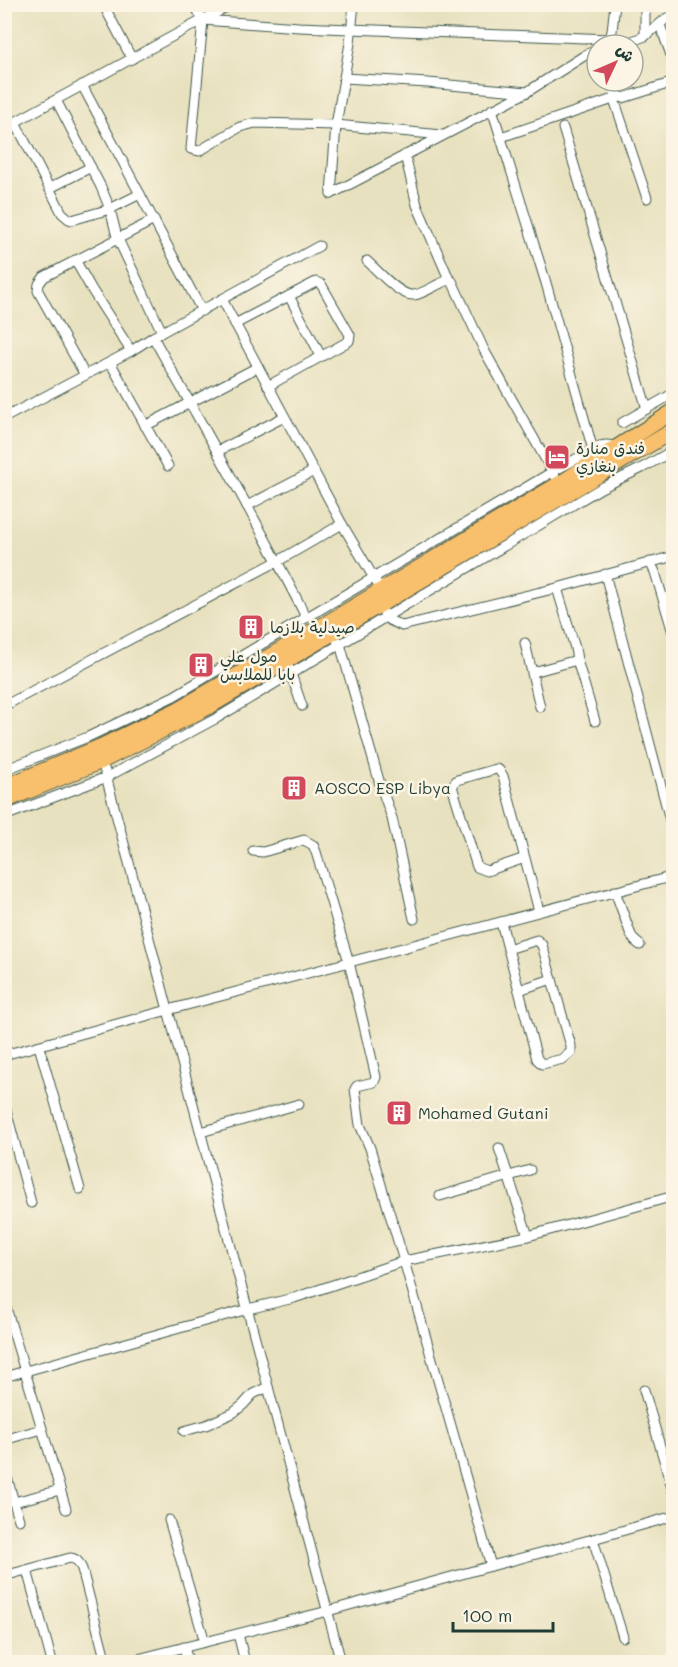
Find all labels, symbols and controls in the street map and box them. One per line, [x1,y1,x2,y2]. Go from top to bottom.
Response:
north arrow [585,33,645,93]
text: ش [612,39,640,66]
place label: فندق منارة بنغازي [576,437,645,478]
hotel icon: فندق منارة بنغازي [542,442,572,472]
building icon: صيدلية بلازما [236,612,266,642]
place label: صيدلية بلازما [270,616,355,637]
place label: مول علي بابا للملابس [220,645,295,684]
building icon: مول علي بابا للملابس [186,650,216,680]
building icon: AOSCO ESP Libya [279,773,309,803]
place label: AOSCO ESP Libya [314,777,451,798]
building icon: Mohamed Gutani [384,1098,414,1128]
place label: Mohamed Gutani [418,1102,549,1123]
scale bar [453,1595,554,1633]
text: 100 m [462,1603,512,1627]

